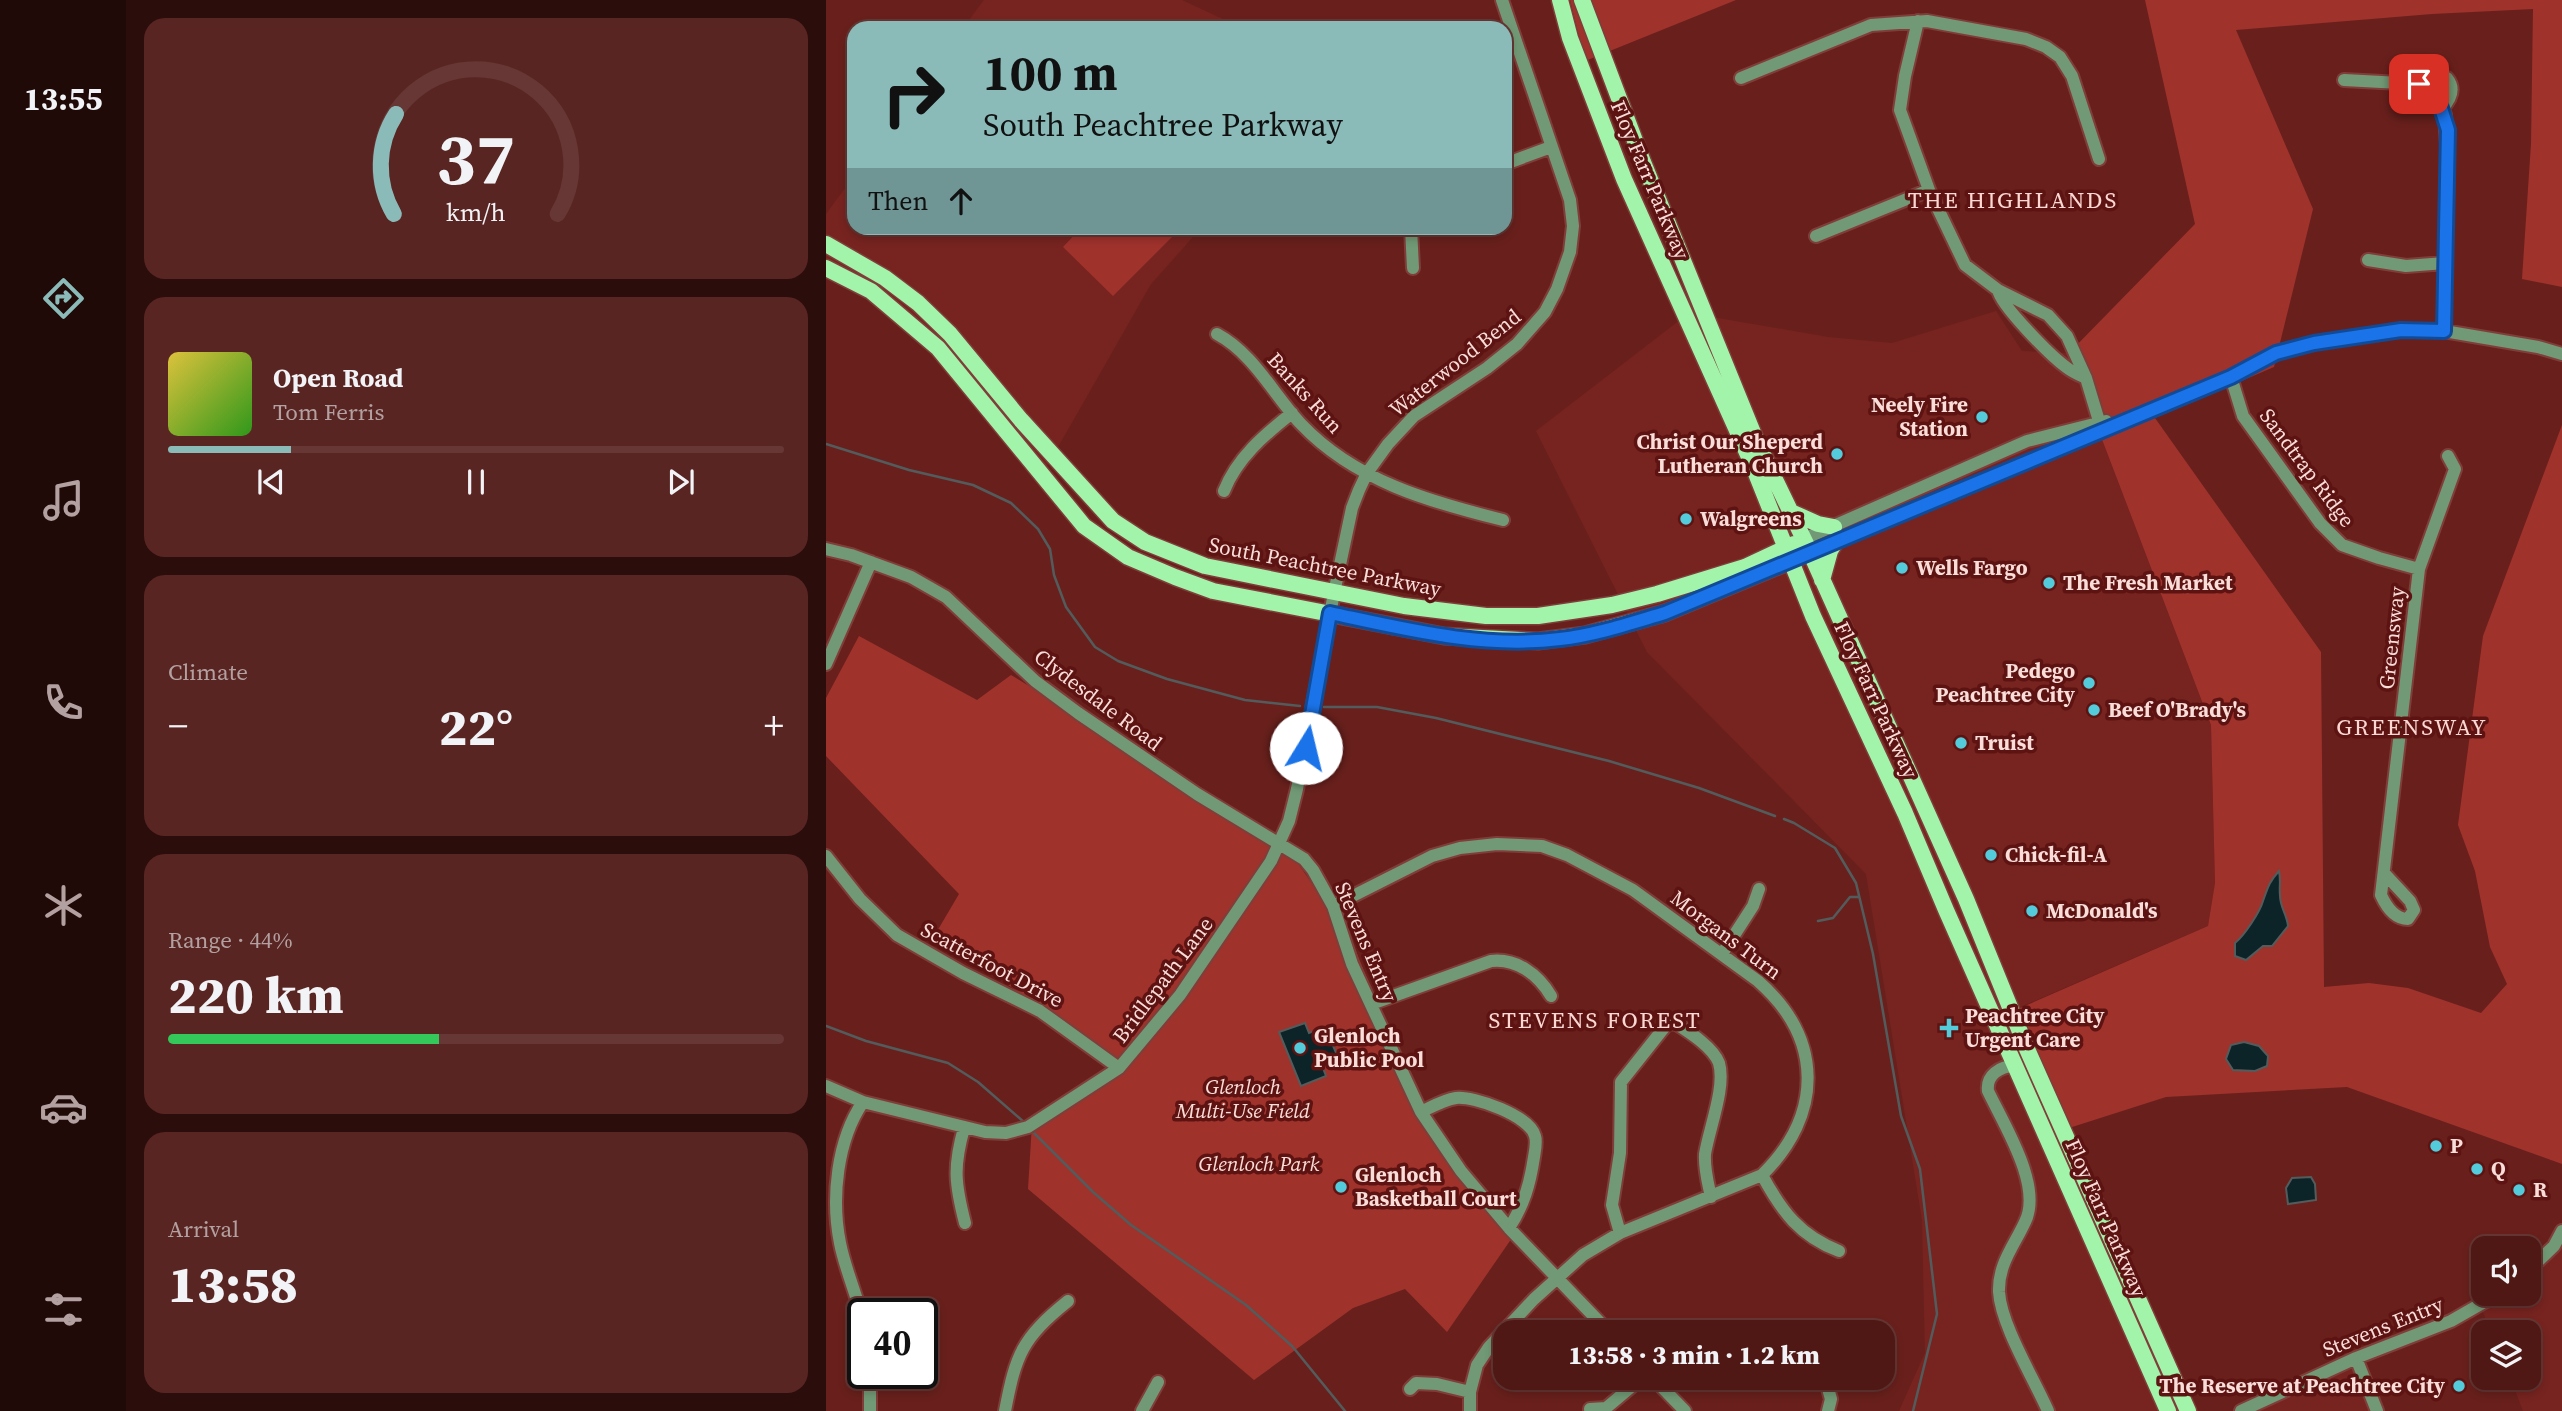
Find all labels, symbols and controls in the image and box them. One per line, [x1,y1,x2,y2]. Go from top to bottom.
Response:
text: 100 m [983,39,1118,106]
icon: right [868,49,959,140]
pin [2389,54,2449,114]
icon: arrive [2400,65,2438,103]
text: 13:55 [24,77,102,121]
street label: Floy Farr Parkway [1604,96,1697,264]
text: South Peachtree Parkway [983,103,1343,147]
text: 37 [437,110,515,209]
icon: ahead [942,182,980,220]
text: Then [868,183,928,219]
district label: THE HIGHLANDS [1908,184,2118,216]
text: km/h [446,195,506,229]
icon: directions [39,274,88,323]
street label: Waterwood Bend [1383,302,1527,423]
street label: Banks Run [1261,346,1350,440]
text: Open Road [273,360,404,396]
place label: Neely Fire Station [1871,390,1968,443]
text: Tom Ferris [273,396,384,428]
street label: Sandtrap Ridge [2253,402,2362,533]
marker: Neely Fire Station [1974,409,1990,425]
place label: Christ Our Sheperd Lutheran Church [1636,427,1824,480]
marker: Christ Our Sheperd Lutheran Church [1829,446,1845,462]
icon: previous [252,463,290,501]
icon: pause [457,463,495,501]
icon: next [662,463,700,501]
icon: music [39,476,88,525]
place label: Walgreens [1700,504,1802,533]
marker: Walgreens [1678,511,1694,527]
street label: South Peachtree Parkway [1206,530,1444,603]
place label: Wells Fargo [1916,553,2028,582]
marker: Wells Fargo [1894,560,1910,576]
place label: The Fresh Market [2063,568,2233,597]
marker: The Fresh Market [2041,575,2057,591]
street label: Greensway [2372,585,2411,691]
street label: Floy Farr Parkway [1827,617,1926,783]
street label: Clydesdale Road [1028,642,1168,757]
text: Climate [168,656,248,688]
place label: Pedego Peachtree City [1936,656,2076,709]
marker: Pedego Peachtree City [2081,675,2097,691]
icon: phone [39,678,88,727]
text: 22° [439,691,513,762]
place label: Beef O'Brady's [2108,695,2246,724]
text: − [168,700,188,752]
text: + [764,700,784,752]
marker: Beef O'Brady's [2086,702,2102,718]
position arrow [1269,711,1343,785]
district label: GREENSWAY [2336,711,2488,743]
place label: Truist [1975,728,2034,757]
marker: Truist [1953,735,1969,751]
place label: Chick-fil-A [2005,840,2107,869]
marker: Chick-fil-A [1983,847,1999,863]
street label: Stevens Entry [1328,877,1405,1006]
icon: climate [39,881,88,930]
street label: Morgans Turn [1665,883,1788,986]
place label: McDonald's [2046,896,2158,925]
marker: McDonald's [2024,903,2040,919]
street label: Bridlepath Lane [1106,911,1220,1049]
street label: Scatterfoot Drive [916,915,1069,1014]
text: Range · 44% [168,924,293,956]
text: 220 km [168,959,344,1030]
place label: Peachtree City Urgent Care [1965,1001,2105,1054]
district label: STEVENS FOREST [1488,1004,1702,1036]
marker: Peachtree City Urgent Care [1939,1018,1959,1038]
place label: Glenloch Public Pool [1314,1021,1424,1074]
marker: Glenloch Public Pool [1292,1040,1308,1056]
park label: Glenloch Multi-Use Field [1175,1072,1310,1125]
icon: car [39,1083,88,1132]
place label: P [2450,1131,2463,1160]
street label: Floy Farr Parkway [2059,1134,2154,1302]
marker: P [2428,1138,2444,1154]
park label: Glenloch Park [1199,1149,1319,1178]
place label: Q [2491,1154,2506,1183]
place label: Glenloch Basketball Court [1355,1160,1517,1213]
marker: Q [2469,1161,2485,1177]
place label: R [2533,1175,2548,1204]
marker: Glenloch Basketball Court [1333,1179,1349,1195]
marker: R [2511,1182,2527,1198]
text: Arrival [168,1213,239,1245]
map controls [2471,1236,2541,1390]
button: sound [2471,1236,2541,1306]
text: 13:58 [168,1248,298,1319]
icon: filters [39,1285,88,1334]
street label: Stevens Entry [2318,1289,2448,1364]
speed limit sign: 40 [847,1298,938,1389]
button: layers [2471,1320,2541,1390]
text: 13:58 · 3 min · 1.2 km [1568,1337,1820,1373]
place label: The Reserve at Peachtree City [2159,1371,2446,1400]
marker: The Reserve at Peachtree City [2451,1378,2467,1394]

